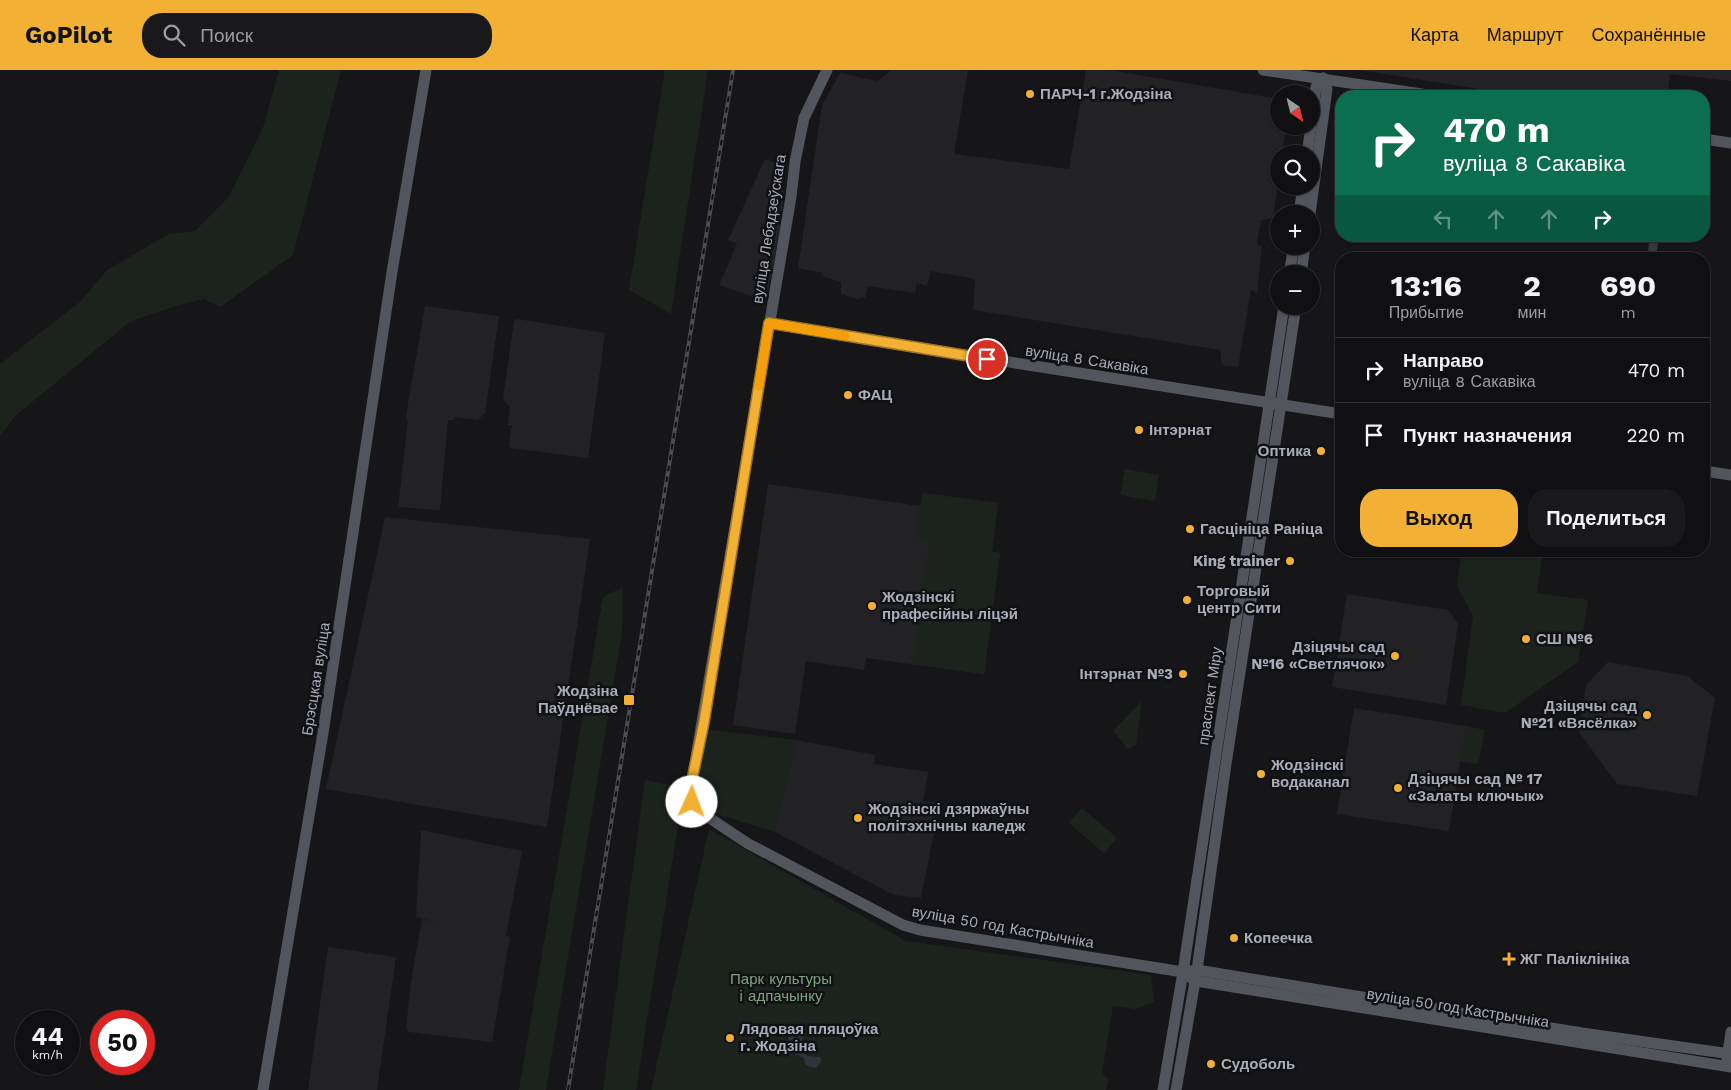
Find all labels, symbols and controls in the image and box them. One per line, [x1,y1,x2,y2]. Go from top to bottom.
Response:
search box [142,13,492,58]
text: GoPilot [25,21,112,49]
icon: search [160,21,188,49]
text: Поиск [200,24,253,47]
text: Карта [1411,24,1459,45]
text: Маршрут [1487,24,1563,45]
text: Сохранённые [1591,24,1706,45]
place label: ПАРЧ-1 г.Жодзіна [1040,85,1173,103]
north arrow [1270,85,1320,135]
map controls [1270,85,1320,315]
marker: ПАРЧ-1 г.Жодзіна [1024,88,1036,100]
text: 470 m [1443,109,1550,151]
icon: right [1360,110,1425,175]
button: search [1270,145,1320,195]
text: вуліца 8 Сакавіка [1443,151,1625,176]
street label: вуліца Лебядзеўскага [748,152,790,305]
button: + [1270,205,1320,255]
icon: left [1429,205,1457,233]
icon: ahead [1482,205,1510,233]
icon: ahead [1535,205,1563,233]
icon: right [1588,205,1616,233]
button: − [1270,265,1320,315]
text: 13:16 [1391,268,1462,303]
text: 2 [1523,268,1541,303]
text: 690 [1600,268,1656,303]
text: Прибытие [1389,303,1464,322]
text: мин [1518,303,1546,322]
text: m [1621,303,1636,322]
pin [966,338,1008,380]
street label: вуліца 8 Сакавіка [1024,341,1150,379]
icon: arrive [973,345,1001,373]
text: Направо [1403,349,1484,372]
icon: right [1360,356,1388,384]
text: 470 m [1628,359,1685,382]
text: вуліца 8 Сакавіка [1403,372,1536,391]
place label: ФАЦ [858,386,892,404]
marker: ФАЦ [842,389,854,401]
place label: Інтэрнат [1149,421,1212,439]
icon: arrive [1360,421,1388,449]
marker: Інтэрнат [1133,424,1145,436]
text: Пункт назначения [1403,424,1572,447]
text: 220 m [1626,424,1685,447]
place label: Оптика [1258,442,1312,460]
marker: Оптика [1315,445,1327,457]
button: Выход [1360,489,1518,547]
button: Поделиться [1528,489,1685,547]
place label: Гасцініца Раніца [1200,520,1323,538]
marker: Гасцініца Раніца [1184,523,1196,535]
place label: King trainer [1193,552,1281,570]
marker: King trainer [1284,555,1296,567]
place label: Торговый центр Сити [1197,582,1281,617]
place label: Жодзінскі прафесійны ліцэй [881,588,1018,623]
marker: Торговый центр Сити [1181,594,1193,606]
marker: Жодзінскі прафесійны ліцэй [866,600,878,612]
street label: Брэсцкая вуліца [298,621,334,737]
place label: СШ №6 [1536,630,1593,648]
marker: СШ №6 [1520,633,1532,645]
place label: Дзіцячы сад №16 «Светлячок» [1251,638,1385,673]
street label: праспект Міру [1194,645,1226,746]
marker: Дзіцячы сад №16 «Светлячок» [1389,650,1401,662]
place label: Інтэрнат №3 [1080,665,1173,683]
marker: Інтэрнат №3 [1177,668,1189,680]
place label: Жодзіна Паўднёвае [538,682,619,717]
marker: Жодзіна Паўднёвае [622,693,636,707]
place label: Дзіцячы сад №21 «Вясёлка» [1521,697,1637,732]
marker: Дзіцячы сад №21 «Вясёлка» [1641,709,1653,721]
place label: Жодзінскі водаканал [1270,756,1350,791]
marker: Жодзінскі водаканал [1255,768,1267,780]
place label: Дзіцячы сад № 17 «Залаты ключык» [1408,770,1544,805]
position arrow [665,775,717,827]
marker: Дзіцячы сад № 17 «Залаты ключык» [1392,782,1404,794]
place label: Жодзінскі дзяржаўны політэхнічны каледж [867,800,1029,835]
marker: Жодзінскі дзяржаўны політэхнічны каледж [852,812,864,824]
street label: вуліца 50 год Кастрычніка [911,902,1096,952]
place label: Копеечка [1244,929,1313,947]
marker: Копеечка [1228,932,1240,944]
place label: ЖГ Паліклініка [1519,950,1630,968]
marker: ЖГ Паліклініка [1502,952,1516,966]
park label: Парк культуры і адпачынку [730,970,832,1005]
street label: вуліца 50 год Кастрычніка [1366,985,1551,1031]
speed limit sign: 50 [90,1010,155,1075]
place label: Лядовая пляцоўка г. Жодзіна [740,1020,879,1055]
text: 44 [31,1022,64,1051]
marker: Лядовая пляцоўка г. Жодзіна [724,1032,736,1044]
text: km/h [32,1048,63,1062]
place label: Судоболь [1221,1055,1295,1073]
marker: Судоболь [1205,1058,1217,1070]

